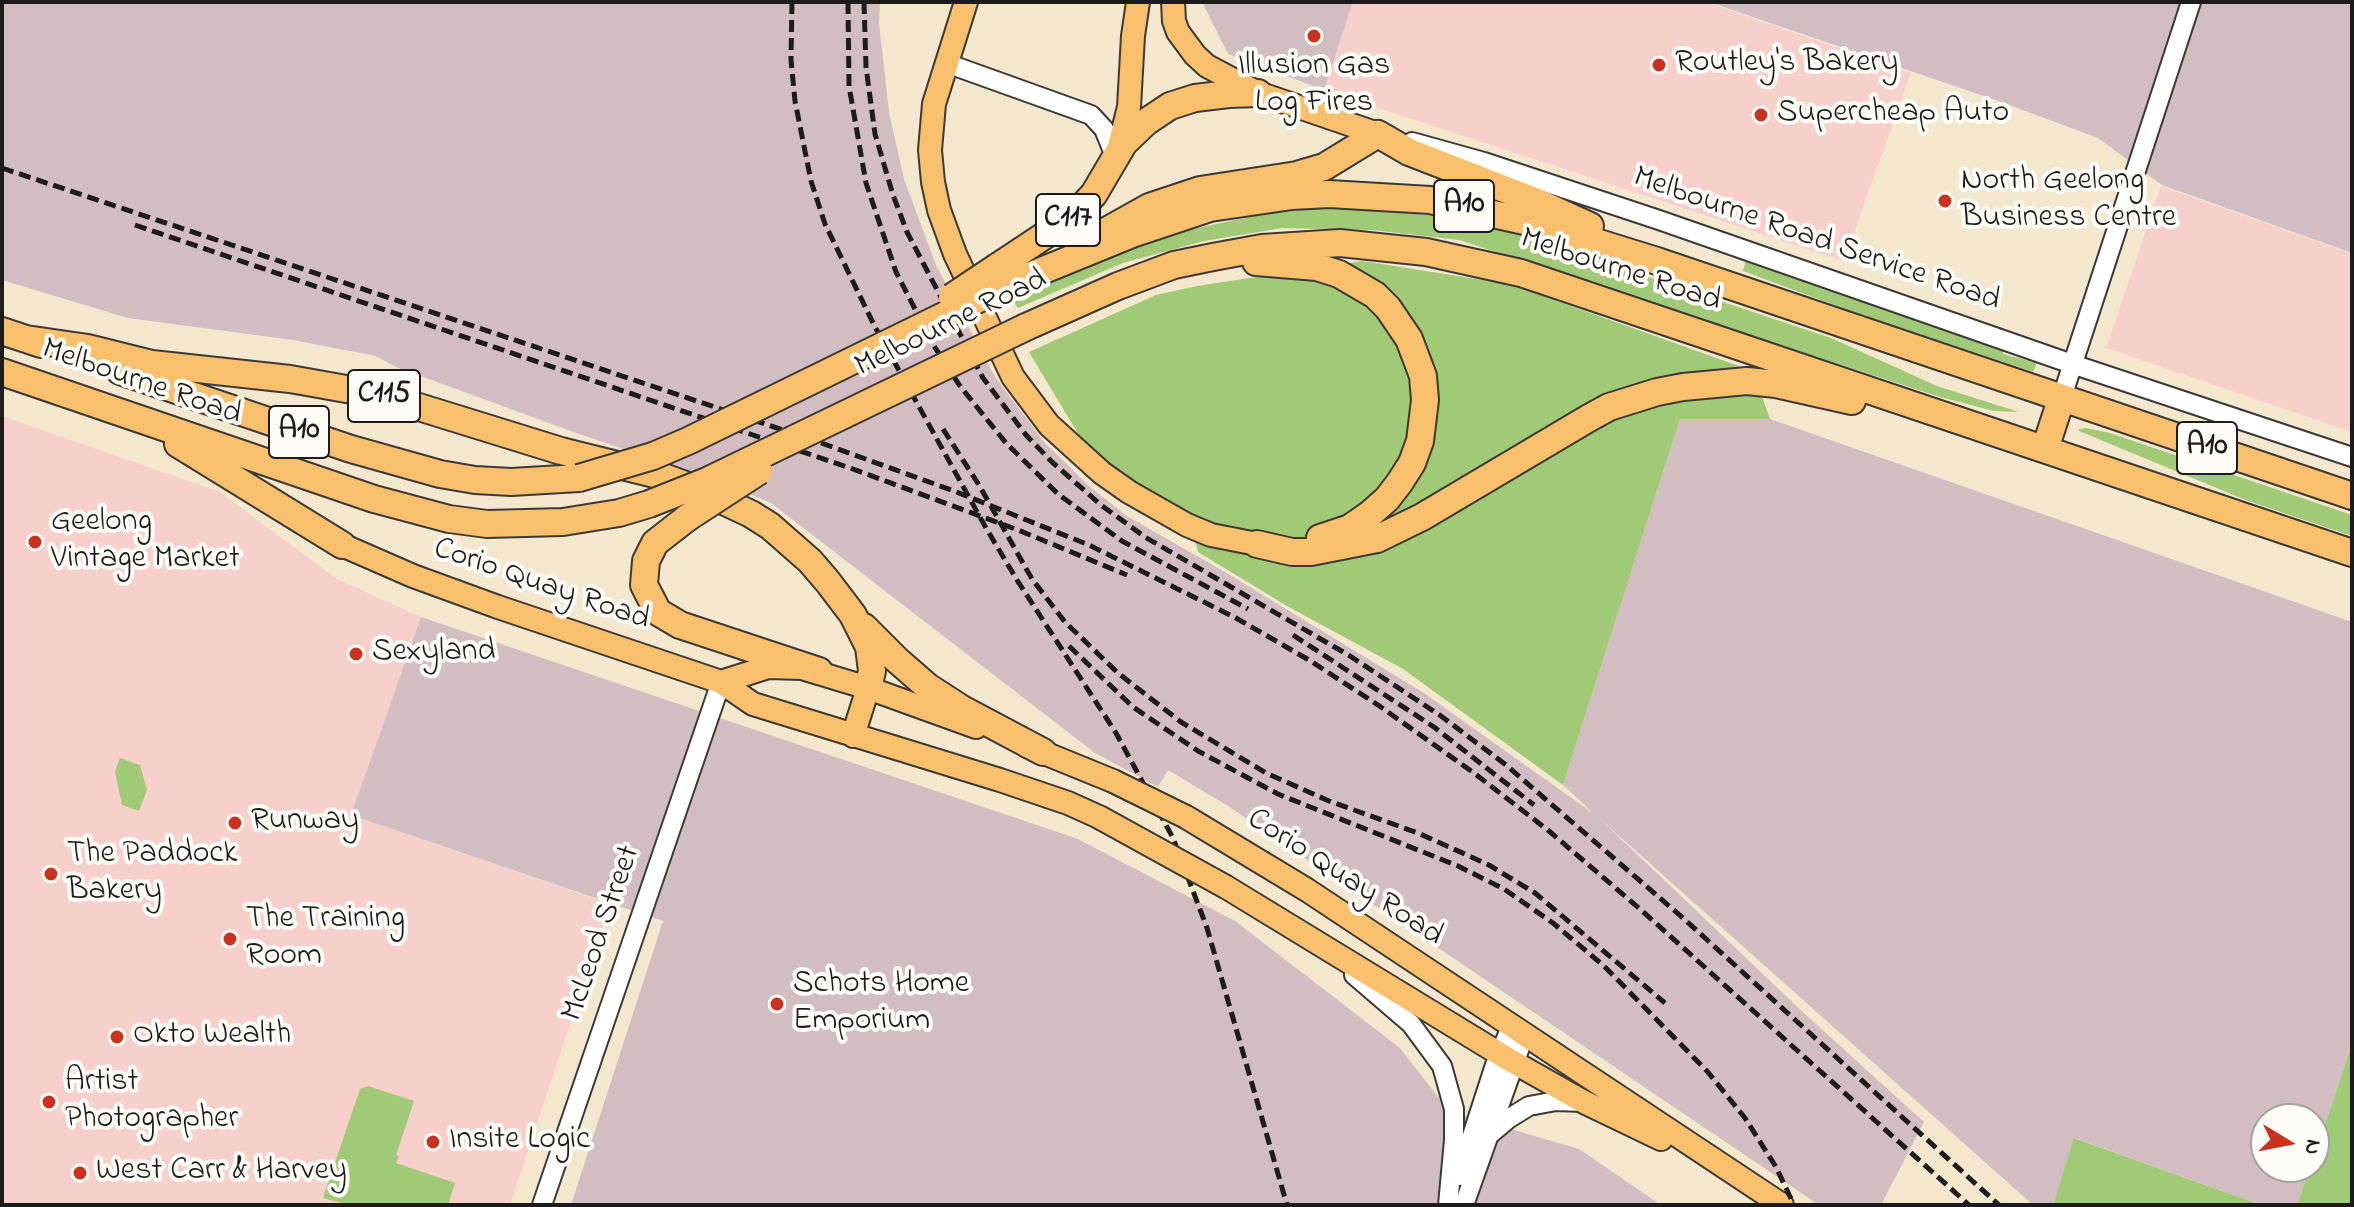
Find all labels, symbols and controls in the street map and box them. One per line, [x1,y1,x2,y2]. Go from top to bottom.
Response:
marker: Illusion Gas Log Fires [1305,27,1323,45]
place label: Routley's Bakery [1675,46,1898,84]
place label: Illusion Gas Log Fires [1238,49,1390,124]
marker: Routley's Bakery [1650,56,1668,74]
place label: Supercheap Auto [1777,96,2009,134]
marker: Supercheap Auto [1752,106,1770,124]
street label: Melbourne Road Service Road [1627,160,2005,322]
place label: North Geelong Business Centre [1961,164,2176,239]
road number: A10 [1434,180,1494,232]
marker: North Geelong Business Centre [1936,192,1954,210]
road number: C117 [1036,194,1100,246]
street label: Melbourne Road [1515,222,1725,322]
street label: Melbourne Road [850,262,1054,388]
street label: Melbourne Road [36,332,246,436]
road number: C115 [348,370,420,422]
road number: A10 [269,406,329,458]
road number: A10 [2177,422,2237,474]
place label: Geelong Vintage Market [51,505,240,580]
street label: Corio Quay Road [428,531,654,641]
marker: Geelong Vintage Market [26,533,44,551]
place label: Sexyland [372,635,495,673]
marker: Sexyland [347,645,365,663]
street label: Corio Quay Road [1239,801,1449,957]
place label: Runway [251,804,359,842]
marker: Runway [226,814,244,832]
place label: The Paddock Bakery [67,837,238,912]
street label: McLeod Street [555,841,651,1027]
marker: The Paddock Bakery [42,865,60,883]
place label: The Training Room [246,902,405,977]
marker: The Training Room [221,930,239,948]
place label: Schots Home Emporium [793,967,969,1042]
marker: Schots Home Emporium [768,995,786,1013]
place label: Okto Wealth [133,1018,291,1056]
marker: Okto Wealth [108,1028,126,1046]
place label: Artist Photographer [65,1065,238,1140]
marker: Artist Photographer [40,1093,58,1111]
north arrow [2250,1103,2330,1183]
place label: Insite Logic [449,1123,590,1161]
marker: Insite Logic [424,1133,442,1151]
text: N [2295,1137,2329,1157]
place label: West Carr & Harvey [96,1154,347,1192]
marker: West Carr & Harvey [71,1164,89,1182]

